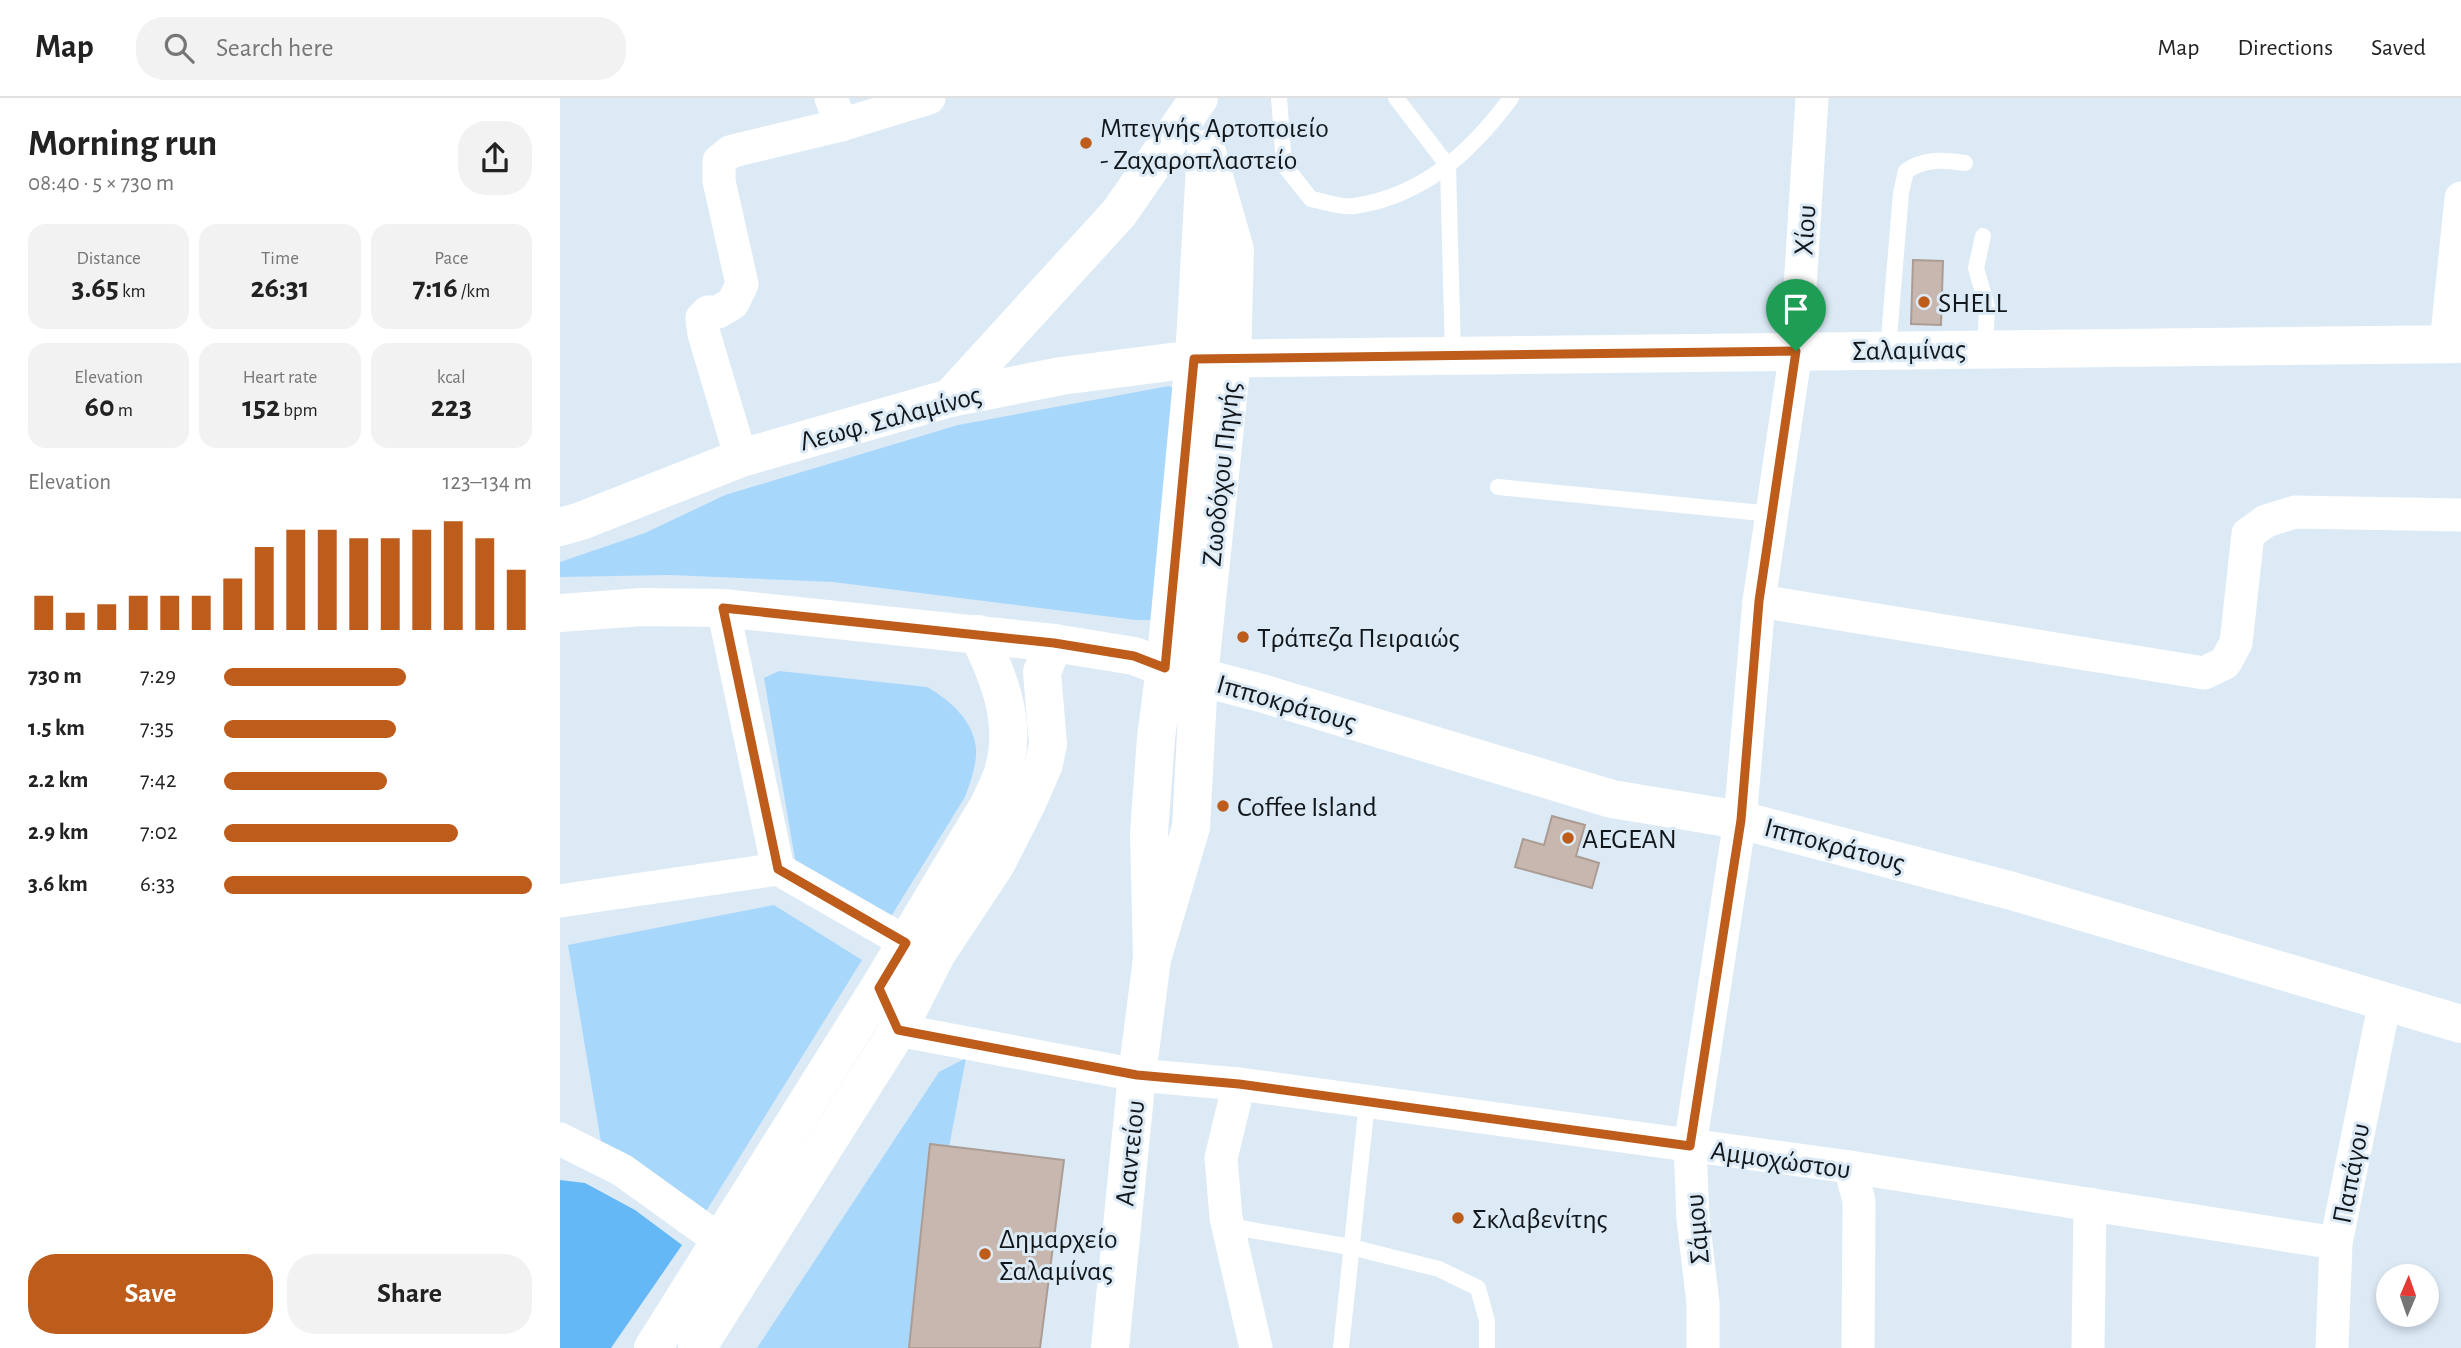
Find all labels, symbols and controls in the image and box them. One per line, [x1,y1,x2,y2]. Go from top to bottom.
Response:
search box [136,17,626,80]
icon: search [160,29,198,67]
text: Map [35,31,94,64]
text: Search here [216,35,334,61]
text: Map [2157,36,2199,60]
text: Directions [2237,36,2333,60]
text: Saved [2371,36,2426,60]
place label: Μπεγνής Αρτοποιείο - Ζαχαροπλαστείο [1100,115,1329,175]
button: share [458,121,532,195]
text: Morning run [28,125,217,163]
marker: Μπεγνής Αρτοποιείο - Ζαχαροπλαστείο [1078,135,1094,151]
text: 08:40 · 5 × 730 m [28,172,174,195]
street label: Χίου [1790,204,1822,257]
text: Distance [76,249,141,268]
text: Time [261,249,299,268]
text: Pace [434,249,468,268]
text: 3.65 [72,273,119,303]
text: 26:31 [250,273,310,303]
text: 7:16 [413,273,458,303]
pin [1766,279,1826,351]
text: km [119,282,146,301]
text: /km [458,282,490,301]
icon: arrive [1777,290,1815,328]
place label: SHELL [1938,290,2008,318]
marker: SHELL [1916,294,1932,310]
street label: Σαλαμίνας [1852,336,1966,366]
text: Elevation [74,368,143,387]
text: Heart rate [243,368,317,387]
text: kcal [437,368,466,387]
street label: Λεωφ. Σαλαμίνος [797,381,984,457]
street label: Ζωοδόχου Πηγής [1198,381,1246,568]
text: 60 [84,392,115,422]
text: 152 [242,392,280,422]
text: 223 [431,392,472,422]
text: m [115,401,133,420]
text: bpm [280,401,318,420]
text: Elevation [28,471,111,494]
text: 123–134 m [443,471,532,494]
place label: Τράπεζα Πειραιώς [1257,625,1460,653]
marker: Τράπεζα Πειραιώς [1235,629,1251,645]
text: 730 m [28,665,82,688]
text: 7:29 [140,665,176,688]
street label: Ιπποκράτους [1213,671,1360,737]
text: 1.5 km [28,717,85,740]
text: 7:35 [140,717,174,740]
text: 2.2 km [28,769,88,792]
text: 7:42 [140,769,176,792]
place label: Coffee Island [1237,794,1377,822]
marker: Coffee Island [1215,798,1231,814]
street label: Ιπποκράτους [1761,814,1908,878]
text: 2.9 km [28,821,89,844]
text: 7:02 [140,821,177,844]
place label: AEGEAN [1582,826,1677,854]
marker: AEGEAN [1560,830,1576,846]
text: 3.6 km [28,873,88,896]
text: 6:33 [140,873,175,896]
street label: Αιαντείου [1111,1099,1150,1208]
street label: Παπάγου [2329,1121,2375,1226]
street label: Αμμοχώστου [1709,1137,1853,1185]
street label: Σάμου [1681,1192,1715,1265]
place label: Σκλαβενίτης [1472,1206,1608,1234]
marker: Σκλαβενίτης [1450,1210,1466,1226]
place label: Δημαρχείο Σαλαμίνας [999,1226,1117,1286]
marker: Δημαρχείο Σαλαμίνας [977,1246,993,1262]
button: Save [28,1254,273,1334]
button: Share [287,1254,532,1334]
north arrow [2376,1264,2440,1326]
map controls [2376,1264,2439,1327]

